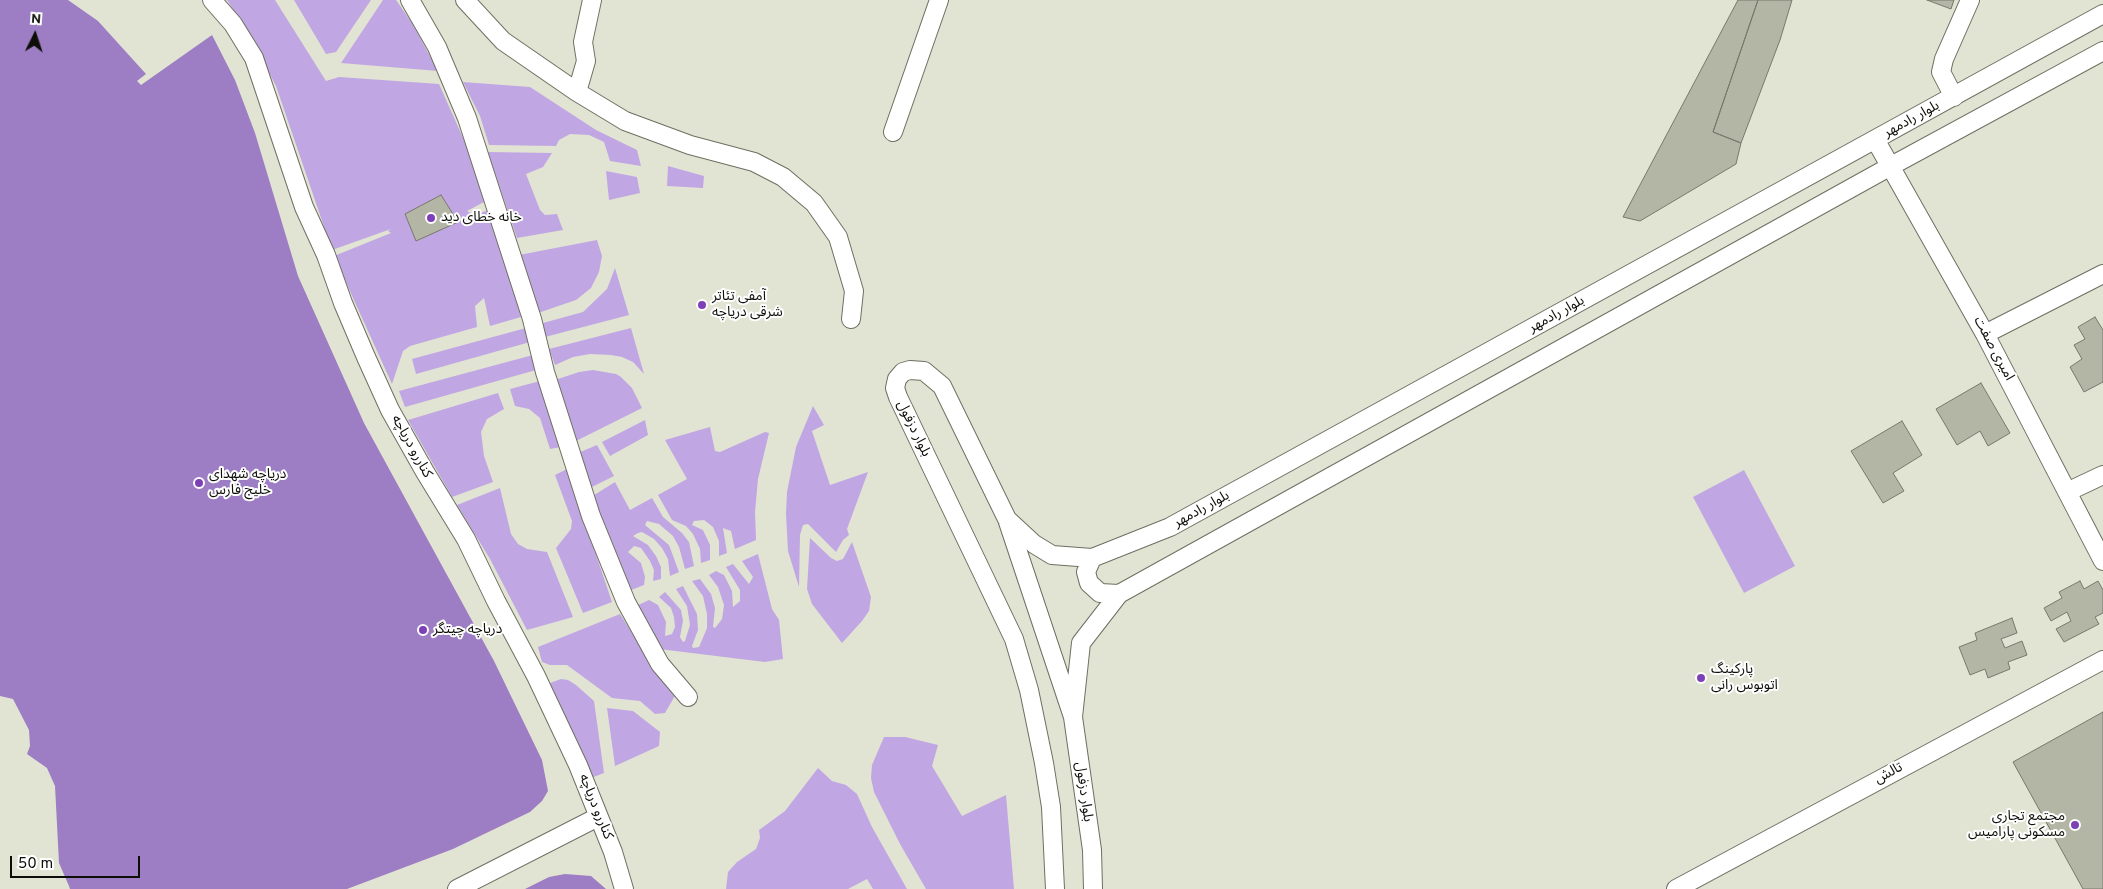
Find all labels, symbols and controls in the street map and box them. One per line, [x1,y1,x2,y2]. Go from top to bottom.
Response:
north arrow [10,10,60,60]
text: N [30,11,42,28]
street label: بلوار رادمهر [1881,98,1943,142]
place label: خانه خطای دید [441,210,522,226]
marker: خانه خطای دید [425,212,437,224]
place label: آمفی تئاتر شرقی دریاچه [712,289,783,322]
street label: بلوار رادمهر [1526,293,1588,337]
marker: آمفی تئاتر شرقی دریاچه [696,299,708,311]
street label: امیری صفت [1969,314,2017,384]
street label: بلوار دزفول [892,398,934,460]
street label: کناررو دریاچه [387,413,435,481]
place label: دریاچه شهدای خلیج فارس [209,467,286,500]
marker: دریاچه شهدای خلیج فارس [193,477,205,489]
street label: بلوار رادمهر [1171,488,1233,532]
place label: دریاچه چیتگر [433,622,502,638]
marker: دریاچه چیتگر [417,624,429,636]
place label: پارکینگ اتوبوس رانی [1711,662,1778,694]
marker: پارکینگ اتوبوس رانی [1695,672,1707,684]
street label: تالش [1872,760,1906,788]
street label: بلوار دزفول [1070,761,1096,823]
street label: کناررو دریاچه [574,772,616,842]
place label: مجتمع تجاری مسکونی پارامیس [1968,809,2065,842]
marker: مجتمع تجاری مسکونی پارامیس [2069,819,2081,831]
scale bar [12,846,142,878]
text: 50 m [18,855,53,874]

